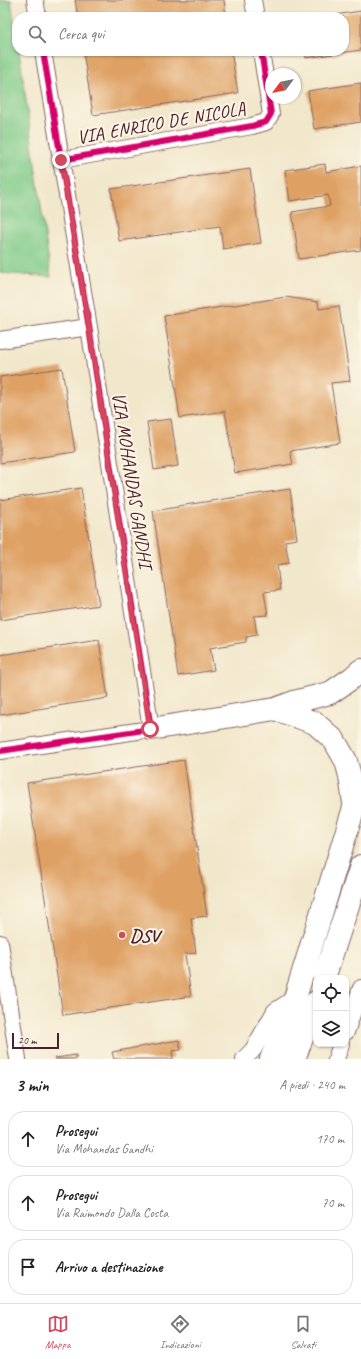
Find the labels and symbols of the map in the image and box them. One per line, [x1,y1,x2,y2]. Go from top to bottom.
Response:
north arrow [265,68,301,104]
street label: VIA ENRICO DE NICOLA [75,96,248,150]
route end [52,151,70,169]
street label: VIA MOHANDAS GANDHI [106,391,158,574]
route start [141,720,159,738]
place label: DSV [130,924,163,948]
marker: DSV [117,930,127,940]
scale bar [12,1031,59,1050]

